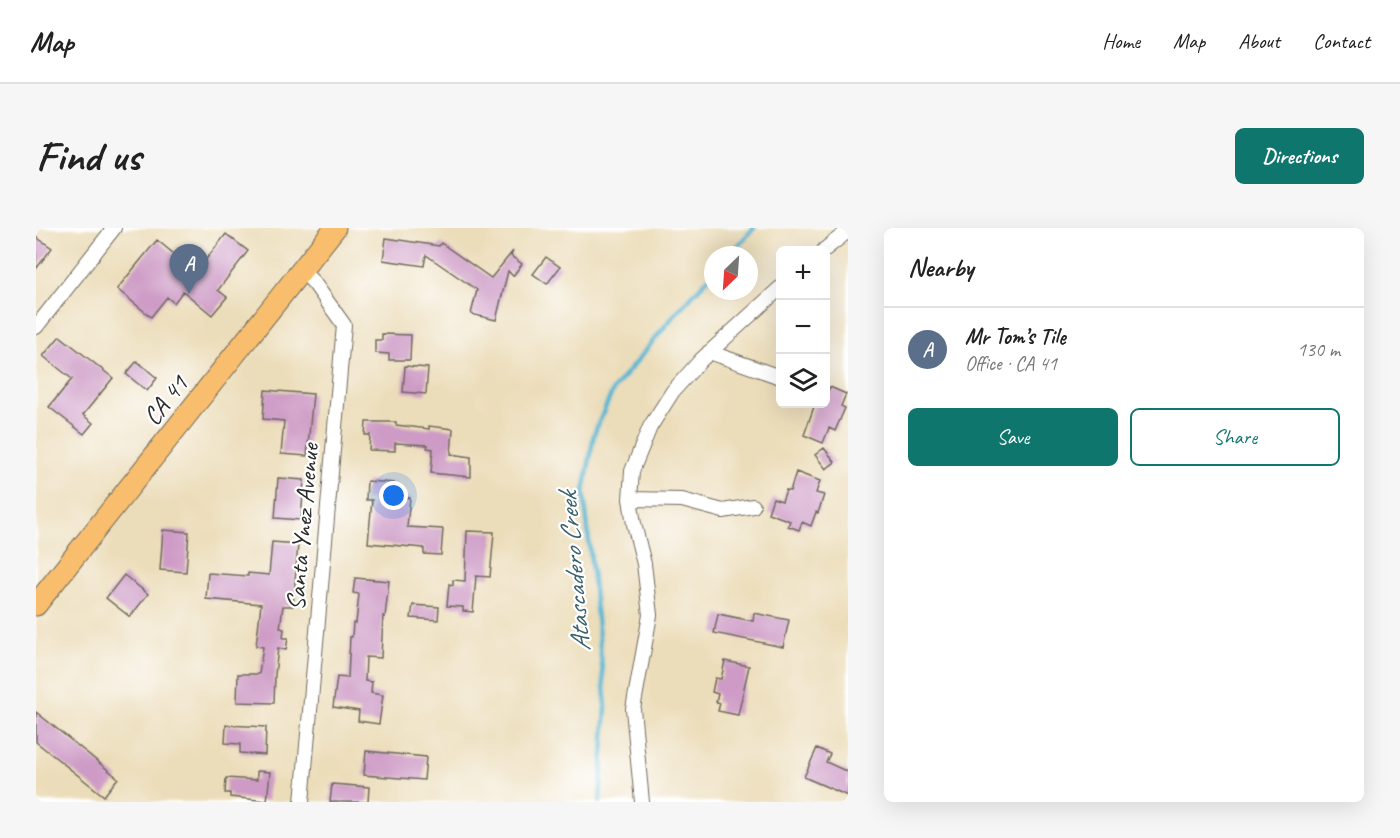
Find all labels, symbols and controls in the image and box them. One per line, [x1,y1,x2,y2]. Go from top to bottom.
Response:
text: Map [30,24,73,59]
text: Home [1102,28,1140,54]
text: Map [1173,28,1205,54]
text: About [1238,28,1280,54]
text: Contact [1313,28,1370,54]
button: Directions [1235,128,1364,184]
text: Find us [36,130,141,183]
pin: A [170,244,208,294]
north arrow [704,246,758,300]
map controls [776,246,830,408]
button: + [776,246,830,300]
text: Nearby [908,251,973,284]
button: − [776,300,830,354]
text: Mr Tom’s Tile [965,323,1066,351]
text: A [922,337,933,362]
text: 130 m [1297,337,1340,362]
text: Office · CA 41 [965,351,1057,376]
button: layers [776,354,830,408]
street label: CA 41 [136,368,196,432]
button: Save [908,408,1118,466]
button: Share [1130,408,1340,466]
street label: Santa Ynez Avenue [279,441,326,612]
your location [379,481,408,510]
water label: Atascadero Creek [550,486,598,653]

